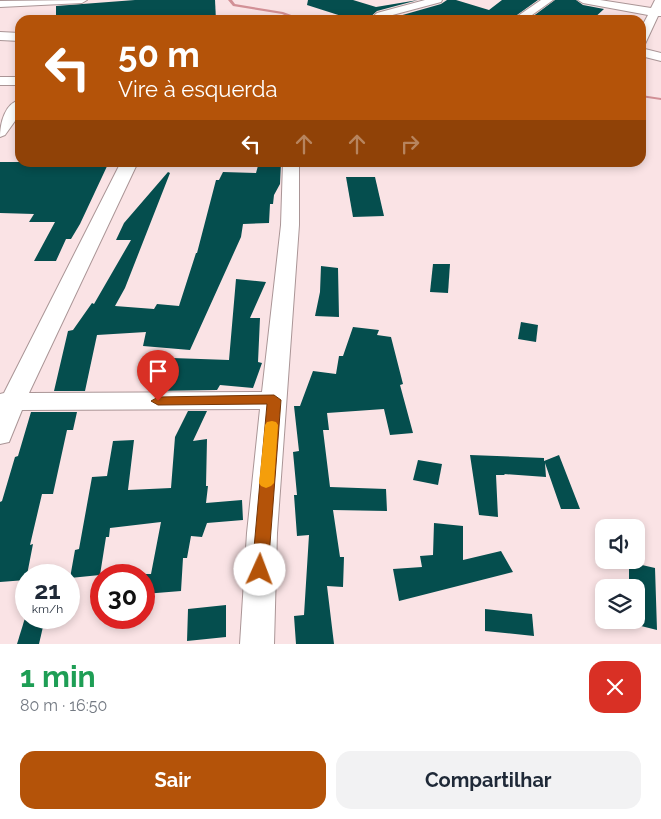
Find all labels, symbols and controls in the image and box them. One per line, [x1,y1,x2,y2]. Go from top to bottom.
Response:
text: 50 m [118,34,200,75]
icon: left [35,35,100,100]
text: Vire à esquerda [118,76,277,102]
icon: left [237,130,265,158]
icon: ahead [290,130,318,158]
icon: ahead [343,130,371,158]
icon: right [396,130,424,158]
pin [137,350,179,401]
icon: arrive [144,357,172,385]
map controls [595,519,645,629]
button: sound [595,519,645,569]
position arrow [233,543,285,595]
speed limit sign: 30 [90,564,155,629]
text: 21 [34,575,61,605]
button: layers [595,579,645,629]
text: km/h [32,602,63,616]
text: 1 min [20,659,96,694]
button: close [589,661,641,713]
text: 80 m · 16:50 [20,696,107,715]
button: Sair [20,751,326,809]
button: Compartilhar [336,751,641,809]

